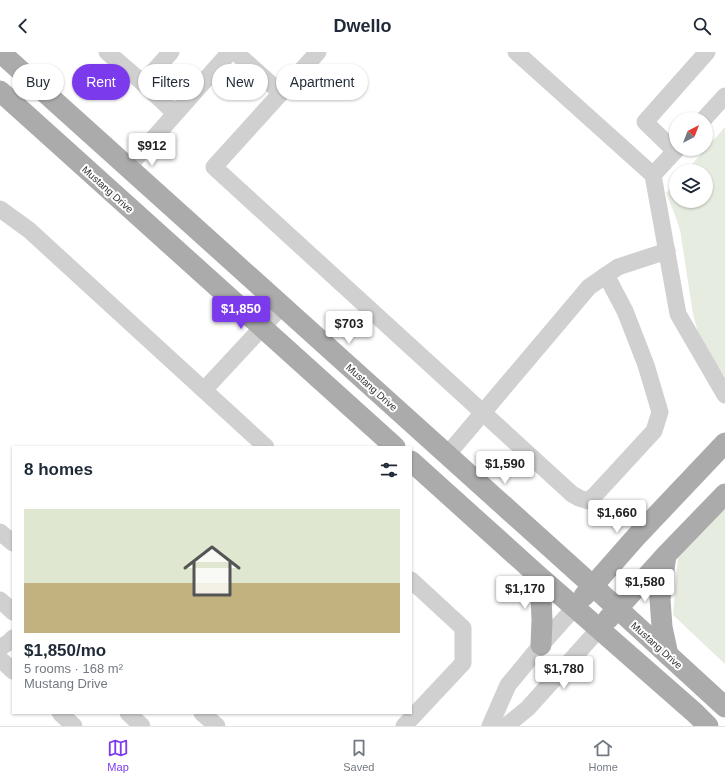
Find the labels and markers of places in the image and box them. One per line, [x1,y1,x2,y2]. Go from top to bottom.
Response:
pin: $912 [128,133,176,167]
pin: $1,850 [208,296,274,330]
pin: $703 [325,311,373,345]
pin: $1,590 [472,451,538,485]
pin: $1,660 [584,500,650,534]
pin: $1,580 [612,569,678,603]
pin: $1,170 [492,576,558,610]
pin: $1,780 [531,656,597,690]

